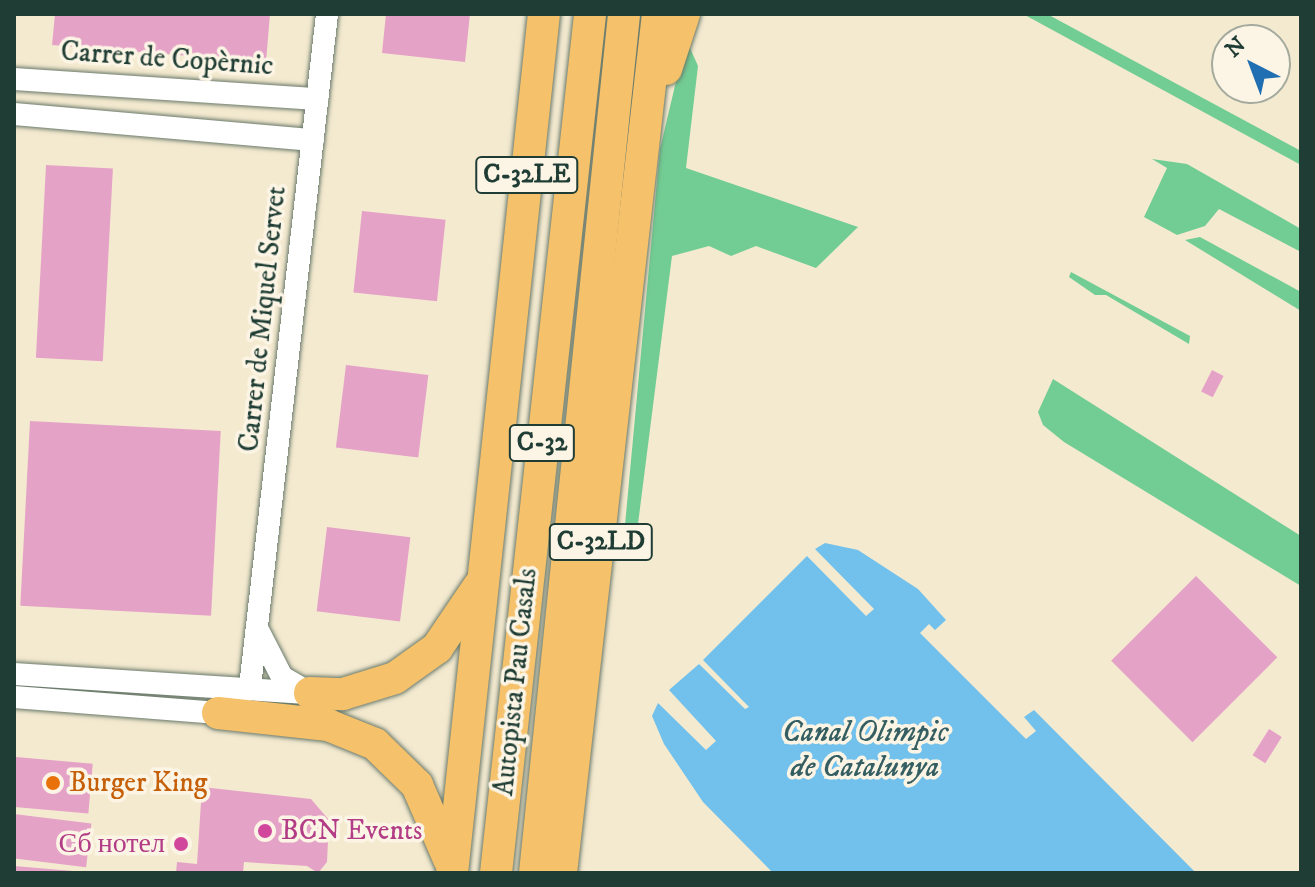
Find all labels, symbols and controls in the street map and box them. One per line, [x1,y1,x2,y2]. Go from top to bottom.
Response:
north arrow [1211,24,1291,104]
text: N [1220,31,1252,63]
street label: Carrer de Copèrnic [60,35,274,83]
road number: C-32LE [475,153,579,197]
street label: Carrer de Miquel Servet [232,184,294,454]
road number: C-32 [508,421,576,465]
road number: C-32LD [547,520,655,564]
street label: Autopista Pau Casals [487,567,545,797]
water label: Canal Olimpic de Catalunya [782,715,948,786]
place label: Burger King [69,766,207,800]
marker: Burger King [44,774,62,792]
place label: BCN Events [281,814,422,848]
marker: BCN Events [256,822,274,840]
place label: Сб нотел [58,827,165,861]
marker: Сб нотел [172,835,190,853]

